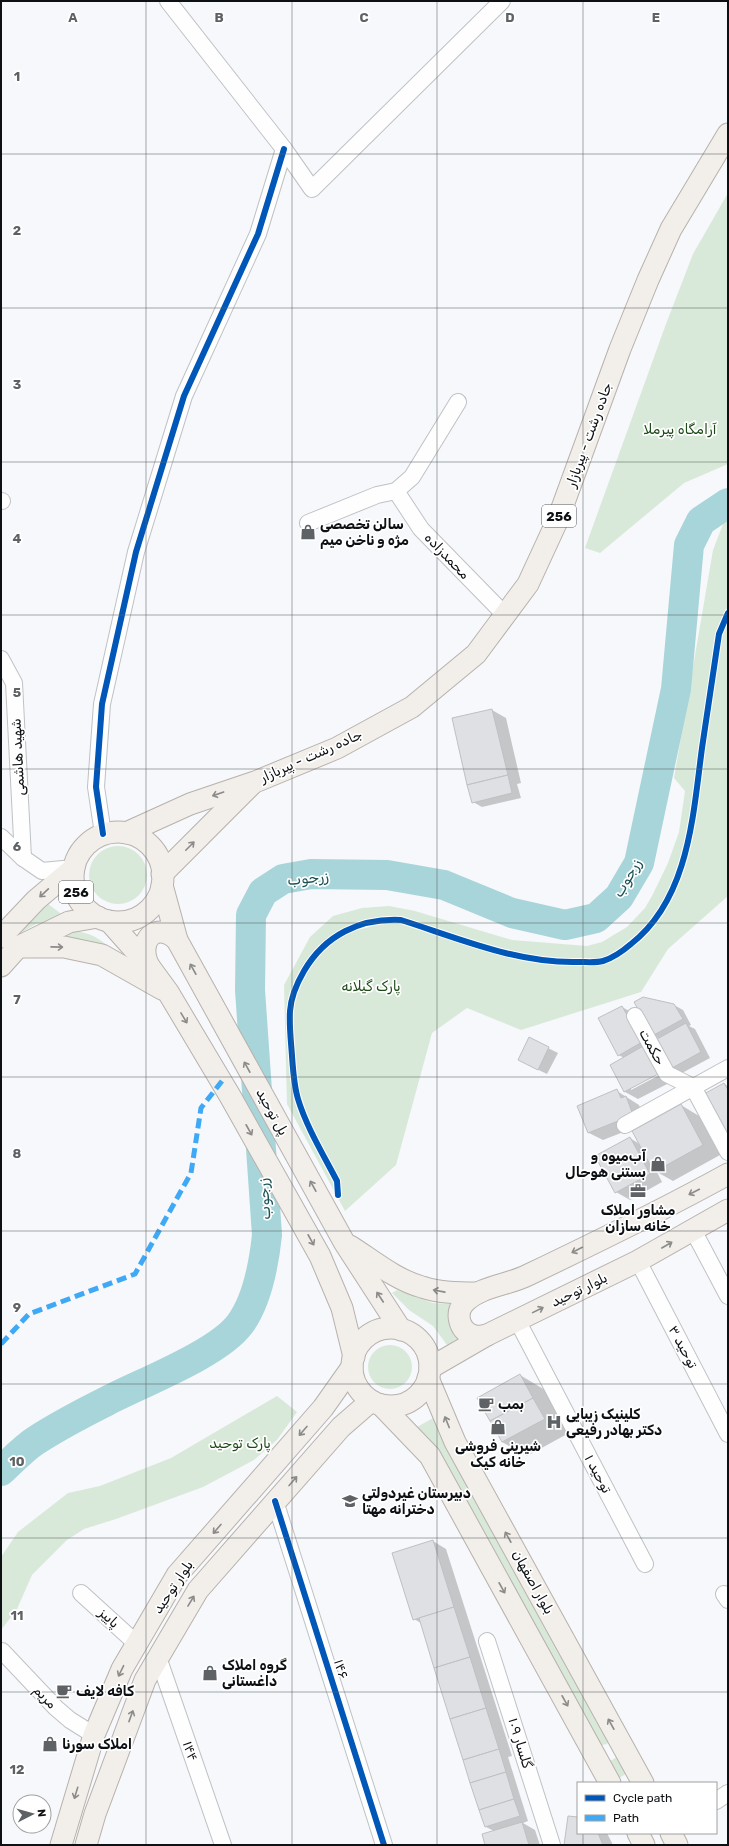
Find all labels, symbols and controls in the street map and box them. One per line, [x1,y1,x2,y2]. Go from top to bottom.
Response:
text: A [68,10,78,25]
text: B [214,10,224,25]
text: C [359,10,369,25]
text: D [505,10,515,25]
text: E [652,10,660,25]
text: 1 [14,69,20,84]
text: 2 [13,223,21,238]
text: 3 [13,377,22,392]
street label: جاده رشت - پیربازار [562,380,617,491]
park label: آرامگاه پیرملا [643,421,717,439]
road number: 256 [542,505,576,527]
place label: سالن تخصصی مژه و ناخن میم [320,516,409,549]
shop icon: سالن تخصصی مژه و ناخن میم [299,523,317,541]
street label: محمدزاده [421,529,473,583]
text: 4 [13,531,22,546]
text: 5 [13,685,21,700]
street label: شهید هاشمی [7,718,29,796]
street label: جاده رشت - پیربازار [256,726,365,787]
one-way arrow [212,791,224,799]
text: 6 [13,839,22,854]
one-way arrow [185,841,195,851]
water label: زرجوب [609,855,645,901]
water label: زرجوب [286,867,330,889]
road number: 256 [59,881,93,903]
one-way arrow [39,888,49,897]
one-way arrow [50,943,63,951]
one-way arrow [189,963,197,975]
park label: پارک گیلانه [342,978,401,996]
text: 7 [13,992,21,1007]
one-way arrow [180,1012,188,1023]
street label: حکمت [635,1026,669,1068]
one-way arrow [243,1061,251,1073]
street label: پل توحید [251,1086,292,1139]
one-way arrow [246,1124,254,1136]
text: 8 [13,1146,22,1161]
place label: آب‌میوه و بستنی هوحال [565,1148,647,1181]
shop icon: آب‌میوه و بستنی هوحال [649,1155,667,1173]
water label: زرجوب [254,1177,274,1220]
one-way arrow [309,1180,316,1192]
office icon: مشاور املاک خانه سازان [629,1182,647,1200]
one-way arrow [688,1189,700,1196]
place label: مشاور املاک خانه سازان [601,1202,675,1235]
one-way arrow [307,1234,315,1246]
one-way arrow [661,1241,673,1248]
one-way arrow [572,1247,584,1255]
street label: بلوار توحید [548,1269,610,1311]
one-way arrow [433,1286,446,1294]
one-way arrow [376,1292,384,1303]
text: 9 [13,1300,21,1315]
one-way arrow [532,1305,544,1313]
street label: توحید ۳ [665,1323,701,1372]
cafe icon: بمب [477,1395,495,1413]
place label: بمب [498,1396,524,1413]
place label: کلینیک زیبایی دکتر بهادر رفیعی [566,1406,662,1439]
hospital icon: کلینیک زیبایی دکتر بهادر رفیعی [545,1413,563,1431]
one-way arrow [442,1417,450,1429]
shop icon: شیرینی فروشی خانه کیک [489,1418,507,1436]
one-way arrow [298,1426,307,1437]
park label: پارک توحید [209,1435,271,1453]
place label: شیرینی فروشی خانه کیک [455,1438,541,1471]
street label: توحید ۱ [581,1452,615,1496]
text: 10 [9,1454,25,1469]
one-way arrow [289,1475,298,1486]
place label: دبیرستان غیردولتی دخترانه مهتا [362,1485,471,1518]
school or university icon: دبیرستان غیردولتی دخترانه مهتا [341,1492,359,1510]
one-way arrow [213,1524,222,1535]
one-way arrow [503,1531,511,1543]
street label: بلوار اصفهان [508,1547,558,1617]
street label: بلوار توحید [149,1557,197,1617]
one-way arrow [499,1582,507,1594]
one-way arrow [188,1595,196,1607]
street label: پاییز [94,1604,123,1632]
text: 11 [11,1608,23,1623]
place label: گروه املاک داغستانی [222,1657,287,1690]
street label: ۱۴۶ [330,1657,352,1681]
shop icon: گروه املاک داغستانی [201,1664,219,1682]
one-way arrow [117,1665,124,1677]
street label: مریم [30,1682,60,1713]
cafe icon: کافه لایف [55,1682,73,1700]
place label: کافه لایف [76,1683,134,1700]
one-way arrow [562,1695,569,1707]
one-way arrow [128,1710,136,1722]
street label: گلسار ۱۰۹ [504,1716,536,1771]
one-way arrow [606,1719,614,1731]
shop icon: املاک سورنا [41,1735,59,1753]
place label: املاک سورنا [62,1736,132,1753]
street label: ۱۴۴ [179,1739,201,1763]
text: 12 [10,1762,24,1777]
legend [577,1782,717,1834]
one-way arrow [72,1786,79,1799]
text: Cycle path [613,1791,672,1805]
north arrow [12,1794,52,1834]
text: N [35,1808,48,1818]
text: Path [613,1811,639,1825]

